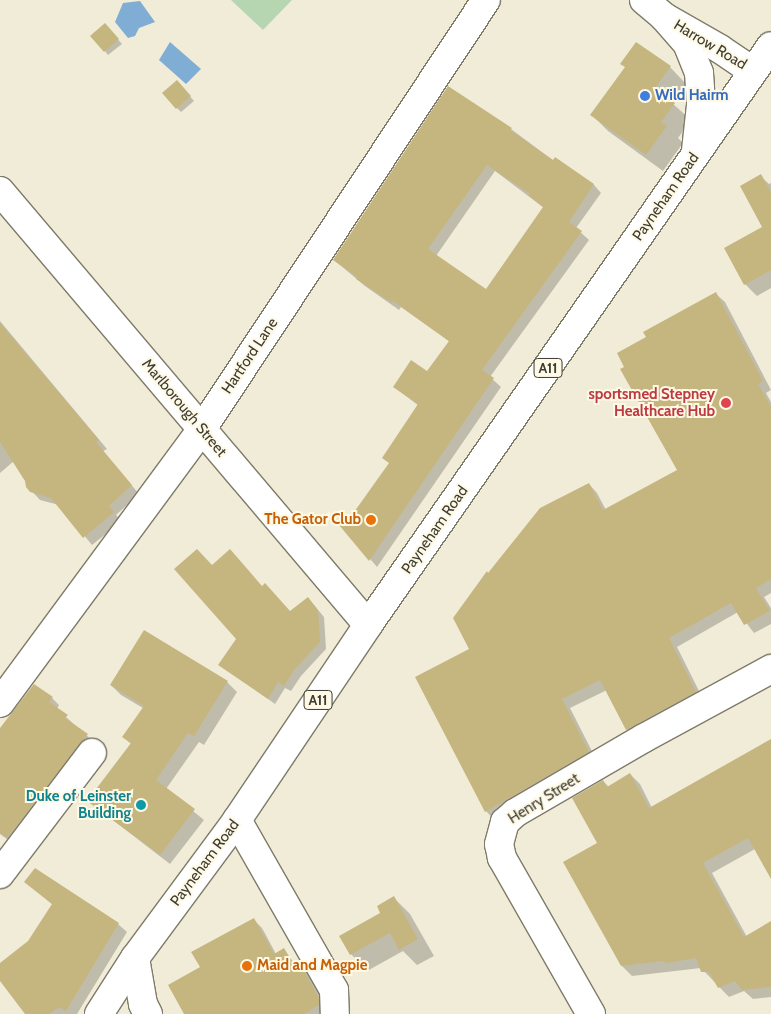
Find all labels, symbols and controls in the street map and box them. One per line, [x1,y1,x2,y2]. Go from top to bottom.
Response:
street label: Harrow Road [670,16,750,74]
place label: Wild Hairm [655,87,729,105]
marker: Wild Hairm [639,90,651,102]
street label: Payneham Road [629,150,703,244]
street label: Hartford Lane [218,315,282,397]
street label: Marlborough Street [138,355,230,461]
road number: A11 [533,356,563,379]
place label: sportsmed Stepney Healthcare Hub [588,385,715,420]
marker: sportsmed Stepney Healthcare Hub [719,396,733,410]
street label: Payneham Road [398,483,472,577]
place label: The Gator Club [264,511,361,529]
marker: The Gator Club [365,514,377,526]
road number: A11 [303,688,333,712]
street label: Henry Street [505,770,583,828]
place label: Duke of Leinster Building [26,787,131,822]
marker: Duke of Leinster Building [135,799,147,811]
street label: Payneham Road [167,816,243,910]
place label: Maid and Magpie [257,957,367,975]
marker: Maid and Magpie [241,960,253,972]

